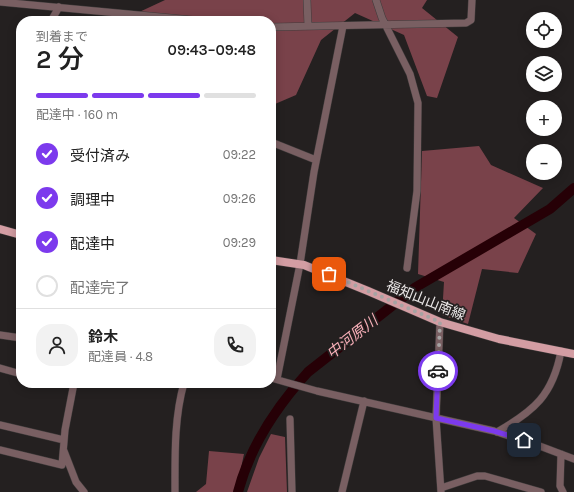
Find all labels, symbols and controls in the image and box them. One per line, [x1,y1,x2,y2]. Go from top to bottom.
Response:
map controls [526,12,562,180]
button: locate [526,12,562,48]
text: 到着まで [36,29,88,44]
text: 09:43–09:48 [168,41,256,59]
text: 2 分 [36,44,84,75]
button: layers [526,56,562,92]
button: + [526,100,562,136]
text: 配達中 · 160 m [36,107,118,122]
icon: check [36,143,58,165]
button: − [526,144,562,180]
text: 受付済み [70,147,130,165]
text: 09:22 [223,147,256,162]
icon: check [36,187,58,209]
text: 調理中 [70,191,115,209]
text: 09:26 [223,191,256,206]
icon: check [36,231,58,253]
text: 配達中 [70,235,115,253]
text: 09:29 [223,235,256,250]
pin [312,257,346,291]
icon: bag [318,263,340,285]
street label: 福知山山南線 [384,277,468,324]
text: 配達完了 [70,279,130,297]
water label: 中河原川 [323,310,383,363]
button: person [36,324,78,366]
button: phone [214,324,256,366]
text: 鈴木 [88,328,118,346]
text: 配達員 · 4.8 [88,349,153,364]
courier [418,351,458,391]
icon: car [427,360,449,382]
pin [507,423,541,457]
icon: home [513,429,535,451]

